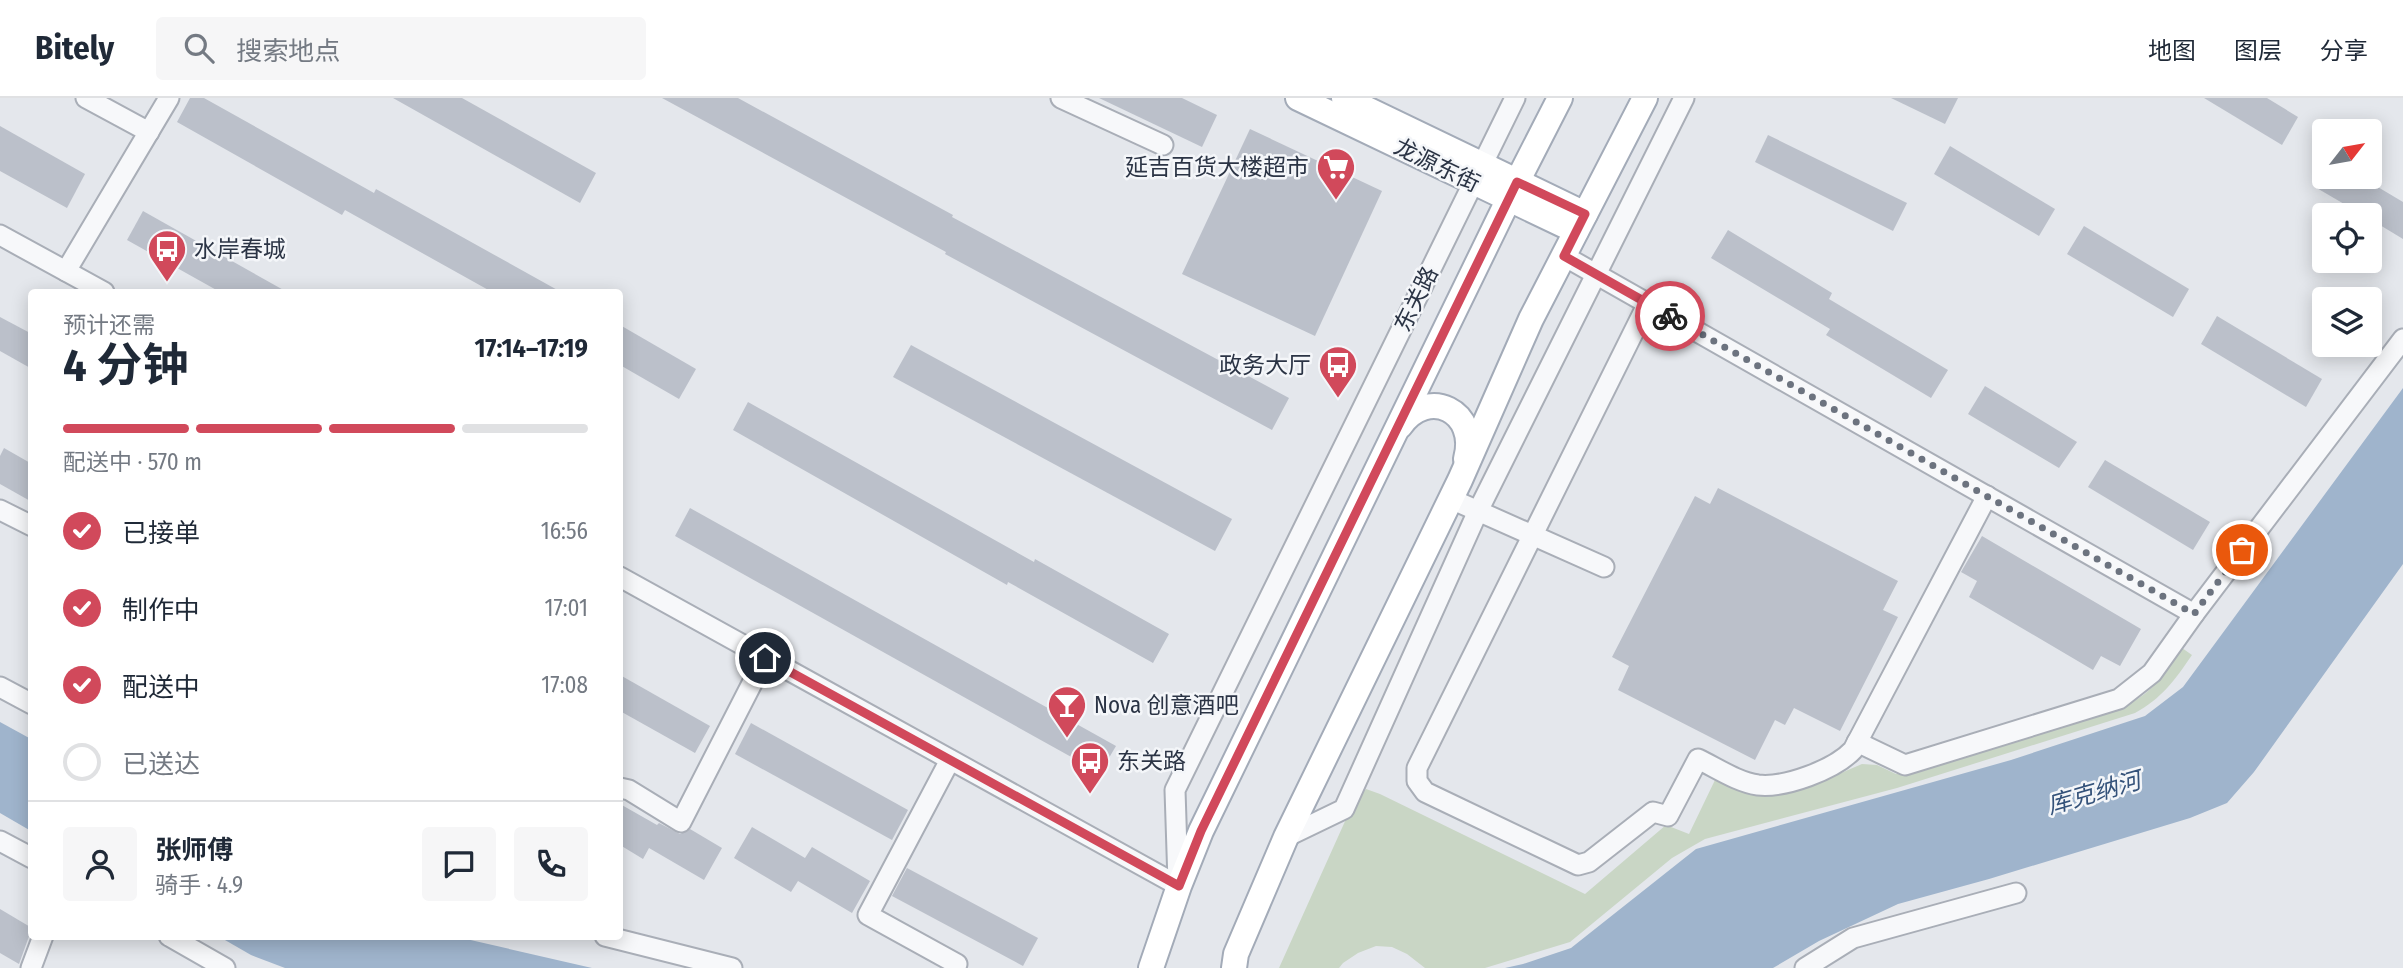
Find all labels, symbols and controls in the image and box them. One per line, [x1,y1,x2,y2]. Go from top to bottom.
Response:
search box [156,17,646,80]
text: Bitely [35,28,114,68]
icon: search [180,29,218,67]
text: 搜索地点 [236,36,340,67]
text: 地图 [2148,37,2196,65]
text: 图层 [2234,37,2282,65]
text: 分享 [2320,37,2368,65]
north arrow [2312,119,2382,189]
map controls [2312,119,2382,357]
street label: 龙源东街 [1390,132,1484,198]
supermarket icon: 延吉百货大楼超市 [1315,146,1357,201]
place label: 延吉百货大楼超市 [1125,153,1309,181]
button: locate [2312,203,2382,273]
bus stop icon: 水岸春城 [146,228,188,283]
place label: 水岸春城 [194,235,286,263]
street label: 东关路 [1388,262,1444,336]
courier [1635,281,1705,351]
button: layers [2312,287,2382,357]
icon: bike [1651,297,1689,335]
text: 预计还需 [63,311,155,339]
text: 17:14–17:19 [474,333,588,364]
text: 4 分钟 [63,338,188,393]
bus stop icon: 政务大厅 [1317,344,1359,399]
place label: 政务大厅 [1219,351,1311,379]
text: 配送中 · 570 m [63,448,202,476]
icon: check [63,512,101,550]
text: 16:56 [541,517,588,545]
text: 已接单 [122,518,200,549]
pin [2212,520,2272,580]
icon: bag [2223,531,2261,569]
icon: check [63,589,101,627]
text: 17:01 [544,594,588,622]
text: 制作中 [122,595,200,626]
pin [735,628,795,688]
icon: home [746,639,784,677]
icon: check [63,666,101,704]
text: 17:08 [541,671,588,699]
text: 配送中 [122,672,200,703]
bar icon: Nova 创意酒吧 [1046,684,1088,739]
place label: Nova 创意酒吧 [1094,691,1239,719]
bus stop icon: 东关路 [1069,740,1111,795]
place label: 东关路 [1117,747,1186,775]
text: 已送达 [122,749,200,780]
water label: 库克纳河 [2044,765,2148,820]
button: person [63,827,137,901]
button: chat [422,827,496,901]
button: phone [514,827,588,901]
text: 张师傅 [155,835,233,866]
text: 骑手 · 4.9 [155,871,243,899]

